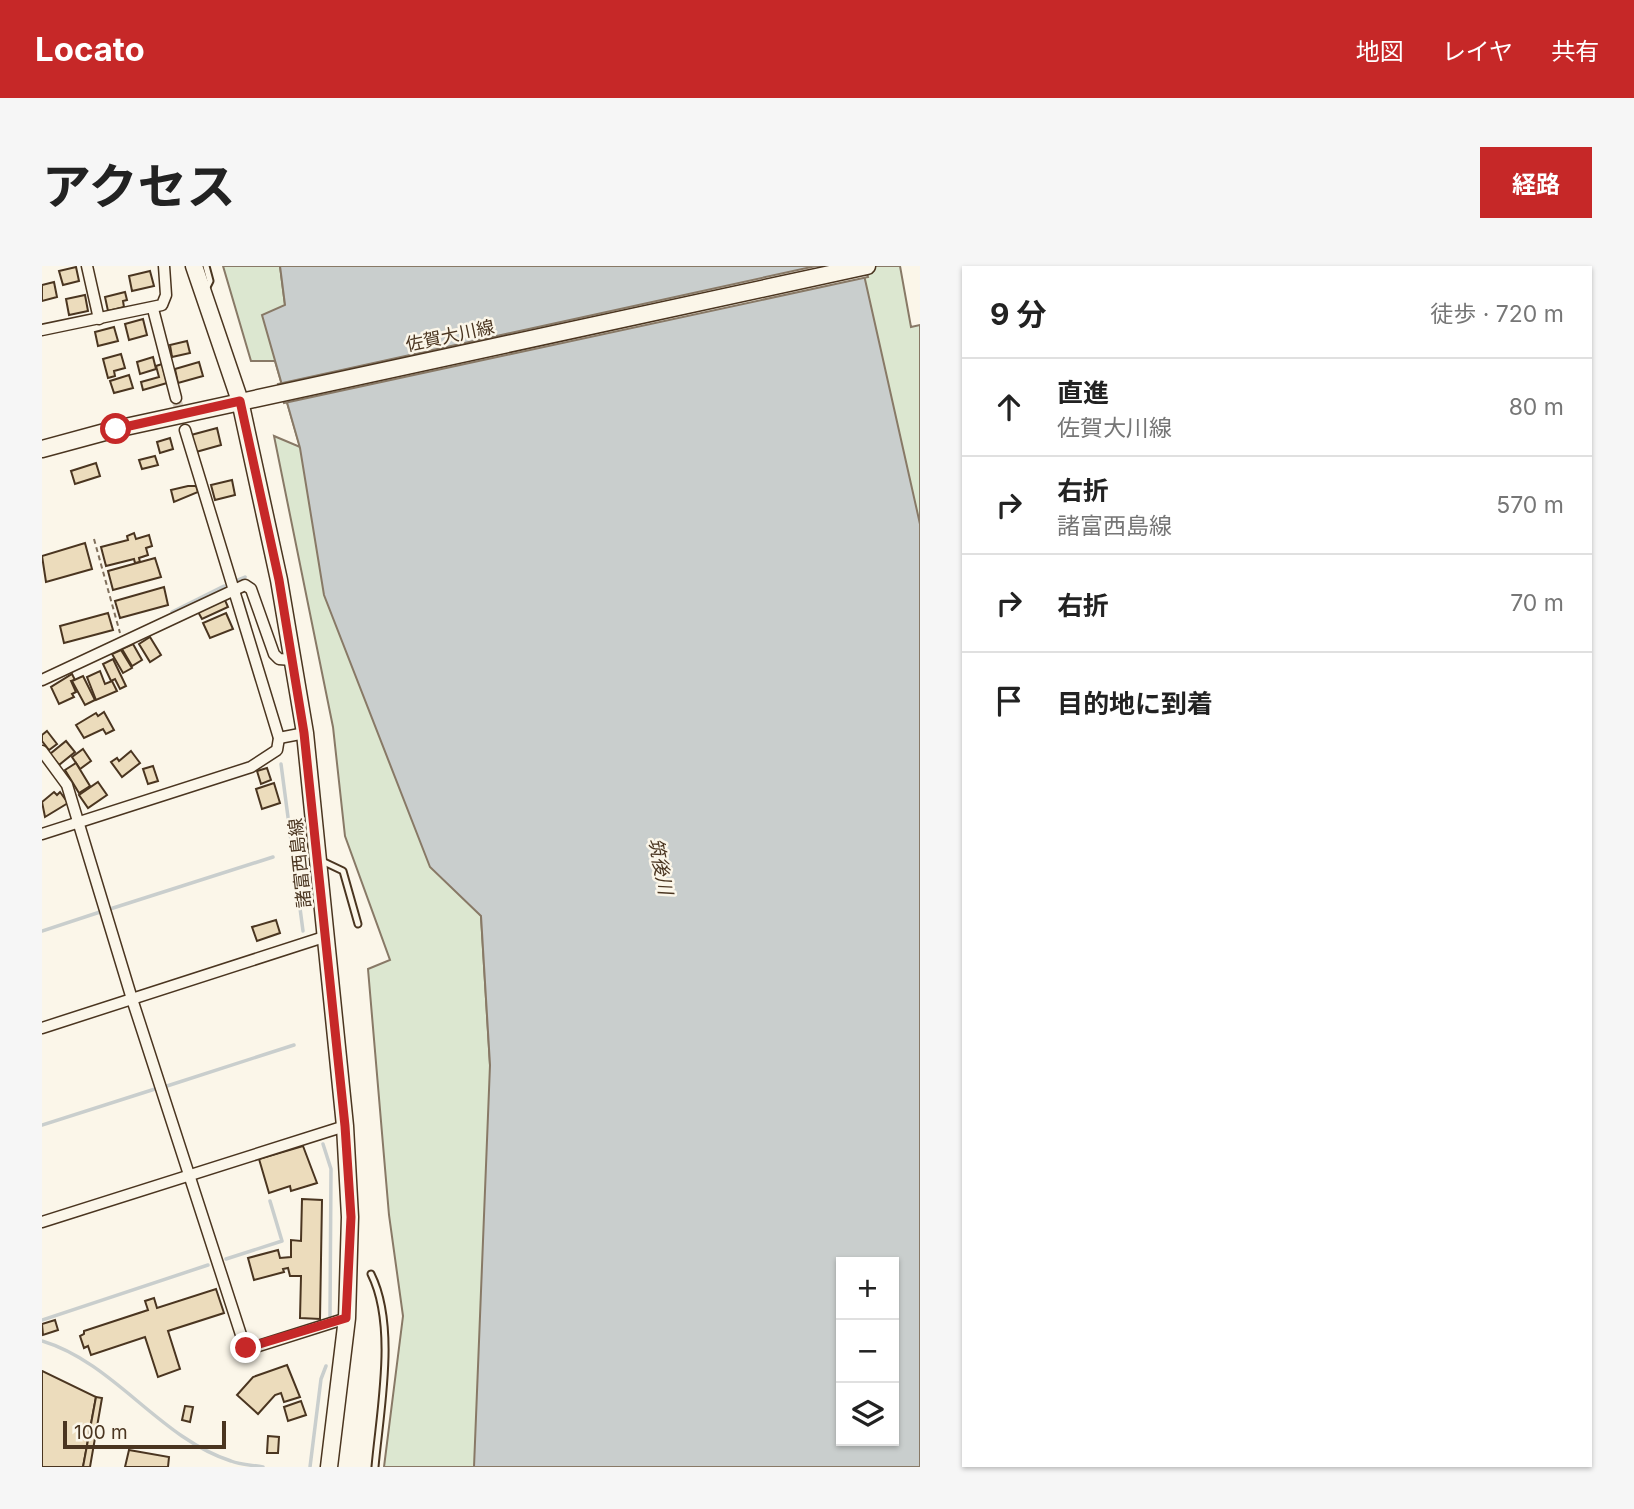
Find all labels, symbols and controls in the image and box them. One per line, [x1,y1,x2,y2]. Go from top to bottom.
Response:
text: Locato [35,29,145,69]
text: 地図 [1356,37,1404,66]
text: レイヤ [1442,37,1513,66]
text: 共有 [1551,37,1599,66]
button: 経路 [1480,147,1592,218]
text: アクセス [42,157,236,216]
text: 9 分 [990,296,1047,332]
text: 徒歩 · 720 m [1430,300,1564,328]
street label: 佐賀大川線 [404,316,496,355]
text: 直進 [1057,377,1109,408]
icon: ahead [990,388,1028,426]
text: 80 m [1509,393,1564,421]
route start [100,413,131,444]
text: 佐賀大川線 [1057,414,1172,442]
text: 右折 [1057,475,1109,506]
icon: right [990,486,1028,524]
text: 570 m [1496,491,1564,519]
text: 諸富西島線 [1057,512,1172,540]
icon: right [990,584,1028,622]
text: 70 m [1510,589,1564,617]
text: 右折 [1057,590,1109,621]
icon: arrive [990,682,1028,720]
text: 目的地に到着 [1057,688,1213,719]
street label: 諸富西島線 [284,817,315,909]
water label: 筑後川 [644,836,678,898]
map controls [836,1257,899,1446]
button: + [836,1257,899,1320]
button: − [836,1320,899,1383]
route end [230,1332,261,1363]
button: layers [836,1383,899,1446]
scale bar [63,1418,226,1450]
text: 100 m [74,1421,128,1444]

